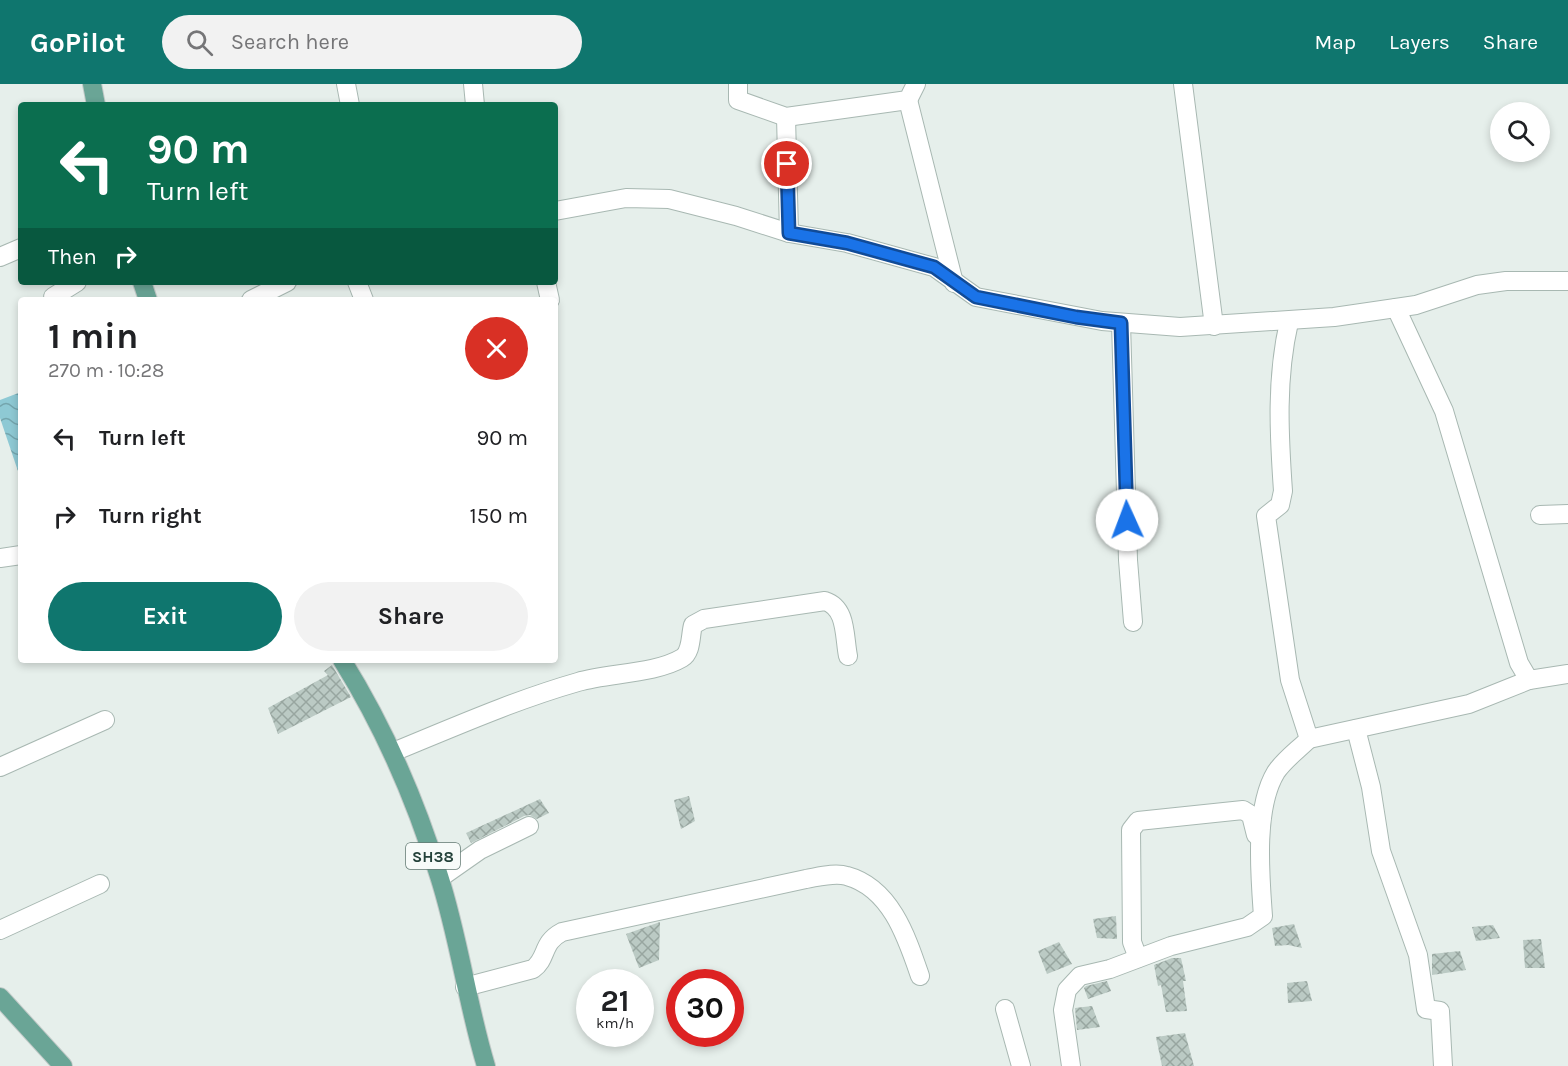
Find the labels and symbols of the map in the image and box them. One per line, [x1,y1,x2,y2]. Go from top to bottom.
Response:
pin [761,138,812,189]
position arrow [1095,488,1159,552]
road number: SH38 [406,843,460,869]
speed limit sign: 30 [666,969,744,1047]

